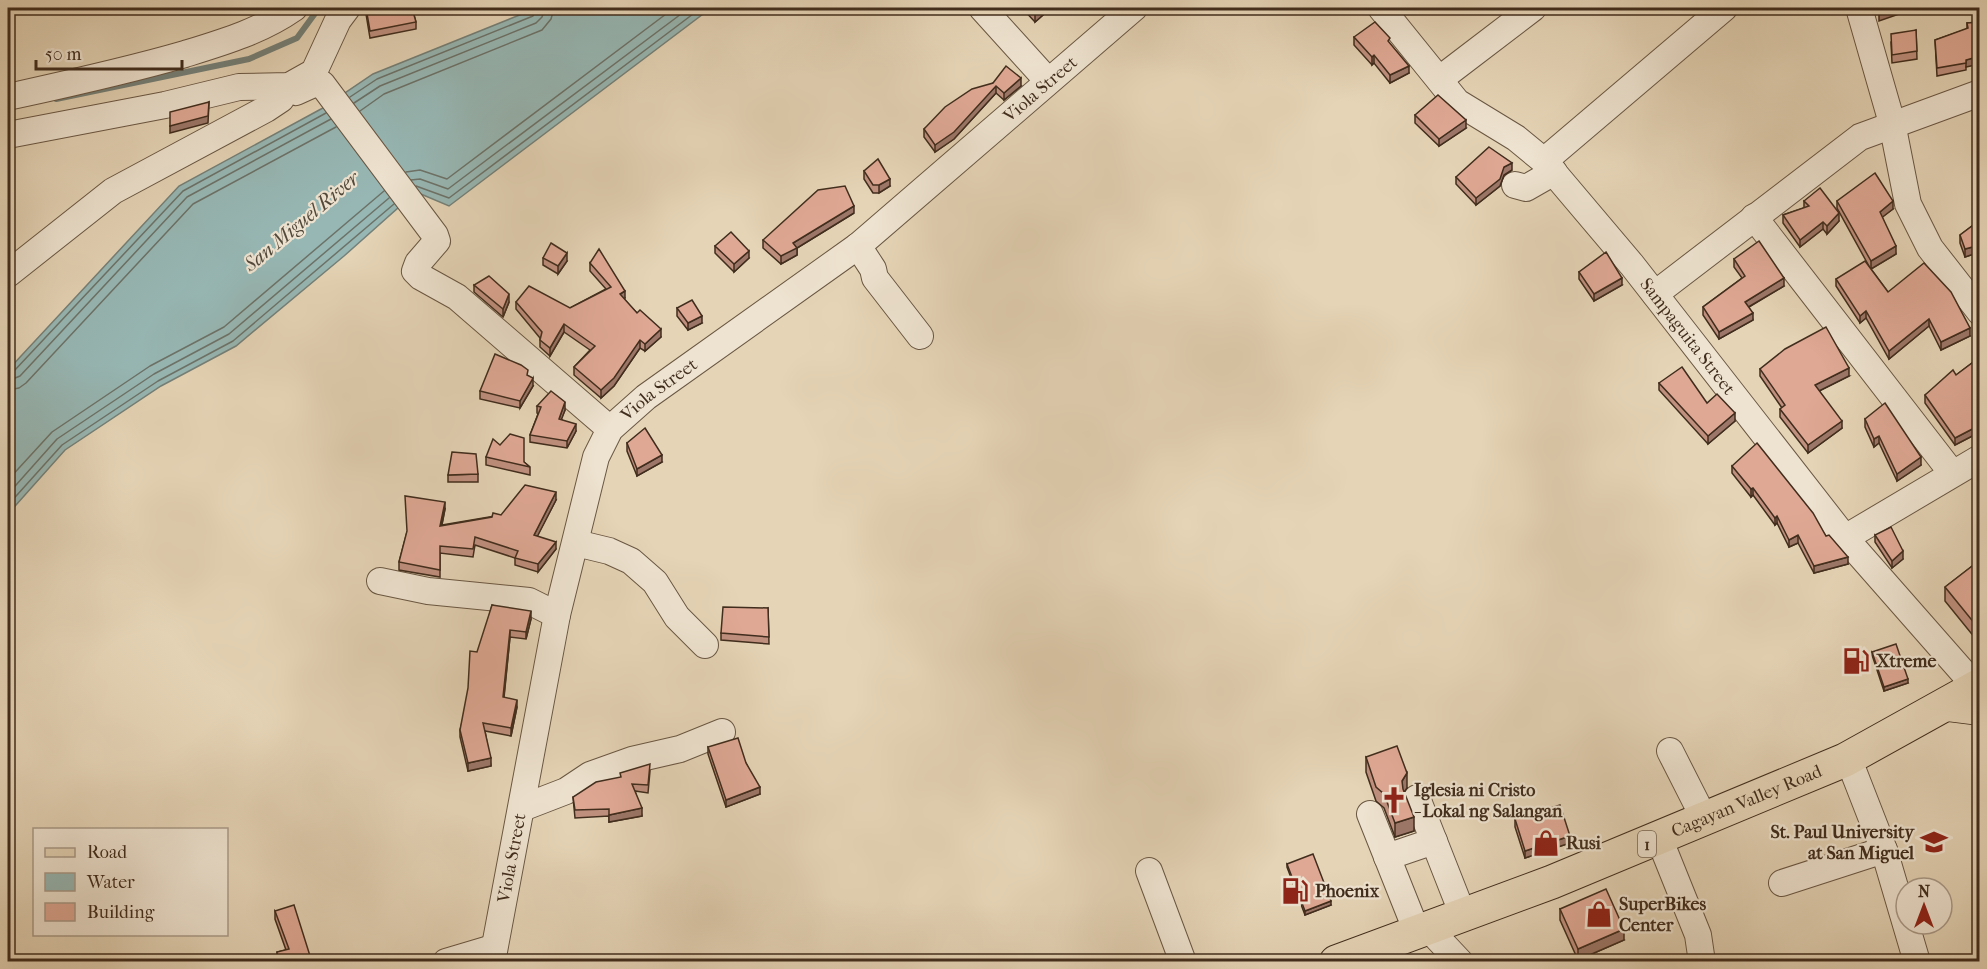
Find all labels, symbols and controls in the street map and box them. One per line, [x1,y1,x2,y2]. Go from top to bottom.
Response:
scale bar [36,33,182,71]
text: 50 m [45,44,82,65]
street label: Viola Street [999,51,1082,128]
water label: San Miguel River [238,165,365,277]
street label: Sampaguita Street [1635,274,1740,400]
street label: Viola Street [616,354,702,426]
fuel station icon: Xtreme [1841,646,1871,676]
place label: Xtreme [1875,651,1936,672]
street label: Cagayan Valley Road [1668,761,1825,842]
place label: Iglesia ni Cristo - Lokal ng Salangan [1414,780,1563,822]
church icon: Iglesia ni Cristo - Lokal ng Salangan [1379,785,1409,815]
street label: Viola Street [493,811,531,905]
place label: St. Paul University at San Miguel [1770,822,1915,864]
school or university icon: St. Paul University at San Miguel [1919,827,1949,857]
legend [33,828,228,936]
shop icon: Rusi [1531,828,1561,858]
road number: 1 [1638,831,1656,857]
place label: Rusi [1566,833,1602,854]
text: Road [87,842,127,863]
text: Water [86,872,135,893]
fuel station icon: Phoenix [1280,876,1310,906]
north arrow [1894,876,1954,936]
place label: Phoenix [1315,881,1380,902]
text: N [1918,882,1931,901]
place label: SuperBikes Center [1619,894,1706,936]
shop icon: SuperBikes Center [1584,899,1614,929]
text: Building [87,902,155,923]

